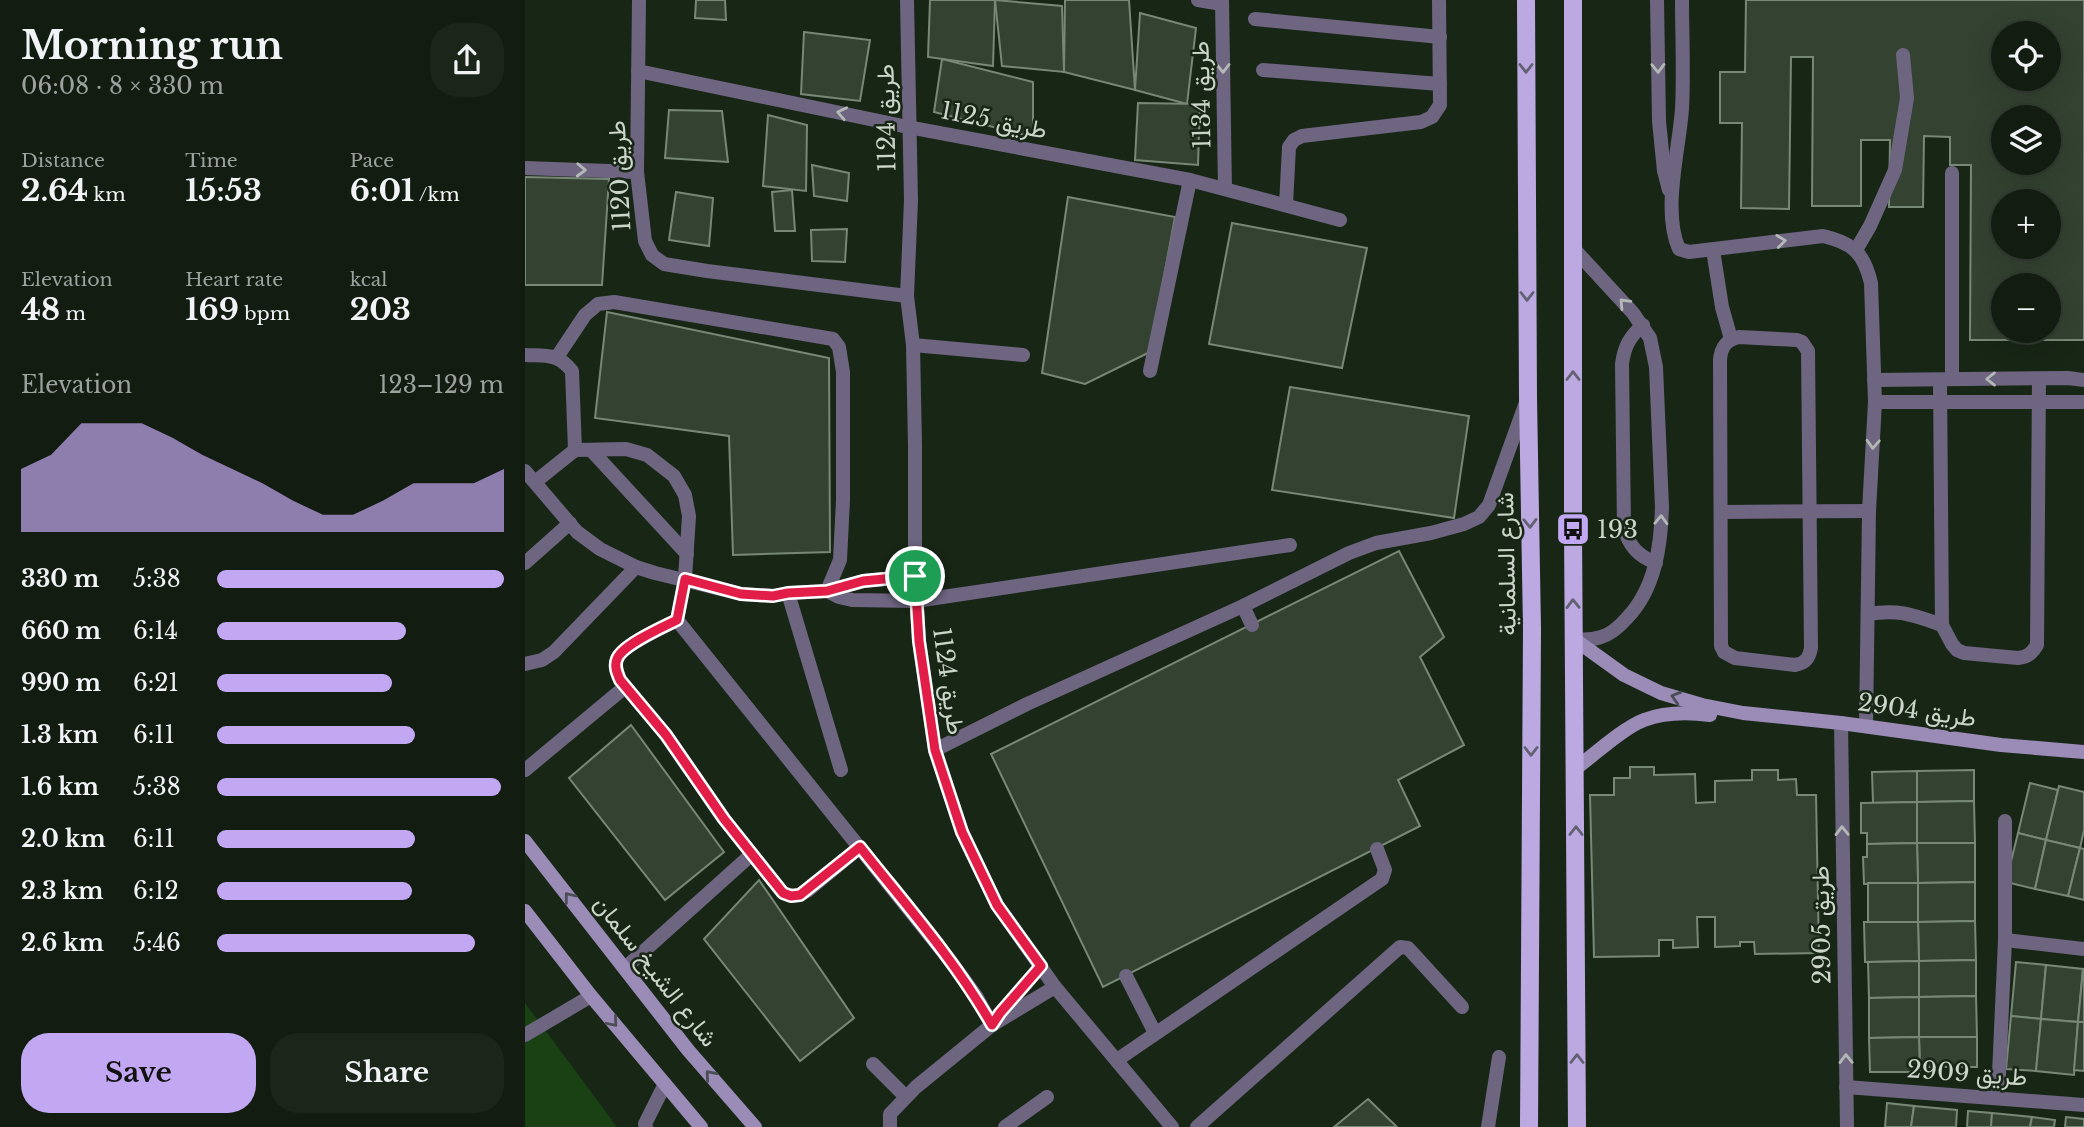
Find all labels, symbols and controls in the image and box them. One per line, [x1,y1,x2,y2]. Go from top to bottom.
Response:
map controls [1991,21,2061,343]
button: locate [1991,21,2061,91]
text: Morning run [21,22,283,69]
button: share [430,23,504,97]
street label: طريق 1134 [1186,41,1217,149]
one-way arrow [1215,63,1231,74]
one-way arrow [1518,63,1534,74]
one-way arrow [1650,63,1666,74]
street label: طريق 1124 [871,64,902,172]
text: 06:08 · 8 × 330 m [21,72,224,100]
street label: طريق 1125 [938,95,1050,145]
button: layers [1991,105,2061,175]
one-way arrow [836,106,848,121]
street label: طريق 1120 [602,120,637,232]
text: Distance [21,149,105,172]
text: Time [185,149,238,172]
text: Pace [350,149,394,172]
one-way arrow [576,162,587,177]
text: 2.64 [21,172,88,209]
text: 15:53 [185,172,262,209]
text: 6:01 [350,172,414,209]
text: km [88,183,126,206]
text: /km [414,183,460,206]
button: + [1991,189,2061,259]
one-way arrow [1775,234,1787,249]
text: Elevation [21,268,113,291]
text: Heart rate [185,268,283,291]
text: kcal [350,268,388,291]
button: − [1991,273,2061,343]
text: 48 [21,291,60,328]
text: 169 [185,291,239,328]
text: 203 [350,291,411,328]
one-way arrow [1519,291,1535,301]
one-way arrow [1619,298,1632,311]
text: m [60,302,86,325]
text: bpm [239,302,290,325]
text: Elevation [21,371,132,399]
text: 123–129 m [378,371,504,399]
one-way arrow [1565,371,1581,381]
one-way arrow [1986,371,1996,387]
one-way arrow [1865,438,1880,449]
street label: شارع السلمانية [1490,492,1524,636]
bus stop icon: 193 [1554,510,1592,548]
place label: 193 [1597,515,1638,544]
one-way arrow [1654,515,1669,526]
one-way arrow [1522,518,1538,529]
pin [885,546,945,606]
icon: arrive [896,557,934,595]
text: 330 m [21,565,99,593]
text: 5:38 [133,565,181,593]
one-way arrow [1566,598,1581,609]
text: 660 m [21,617,101,645]
text: 6:14 [133,617,178,645]
street label: طريق 1124 [926,625,971,737]
text: 990 m [21,669,101,697]
text: 6:21 [133,669,179,697]
street label: طريق 2904 [1856,687,1978,734]
one-way arrow [1671,691,1683,706]
text: 1.3 km [21,721,99,749]
text: 6:11 [133,721,175,749]
one-way arrow [1523,746,1539,756]
text: 1.6 km [21,773,99,801]
text: 5:38 [133,773,181,801]
text: 2.0 km [21,825,106,853]
text: 6:11 [133,825,175,853]
one-way arrow [1568,826,1583,837]
one-way arrow [1835,826,1850,837]
street label: طريق 2905 [1805,865,1838,985]
text: 2.3 km [21,877,103,905]
text: 6:12 [133,877,179,905]
street label: شارع الشيخ سلمان [586,890,724,1054]
one-way arrow [564,892,577,905]
text: 2.6 km [21,929,104,957]
text: 5:46 [133,929,181,957]
one-way arrow [605,1013,617,1026]
button: Save [21,1033,256,1113]
button: Share [270,1033,504,1113]
one-way arrow [1569,1053,1585,1064]
one-way arrow [1838,1053,1854,1064]
street label: طريق 2909 [1906,1054,2028,1093]
one-way arrow [706,1071,718,1084]

